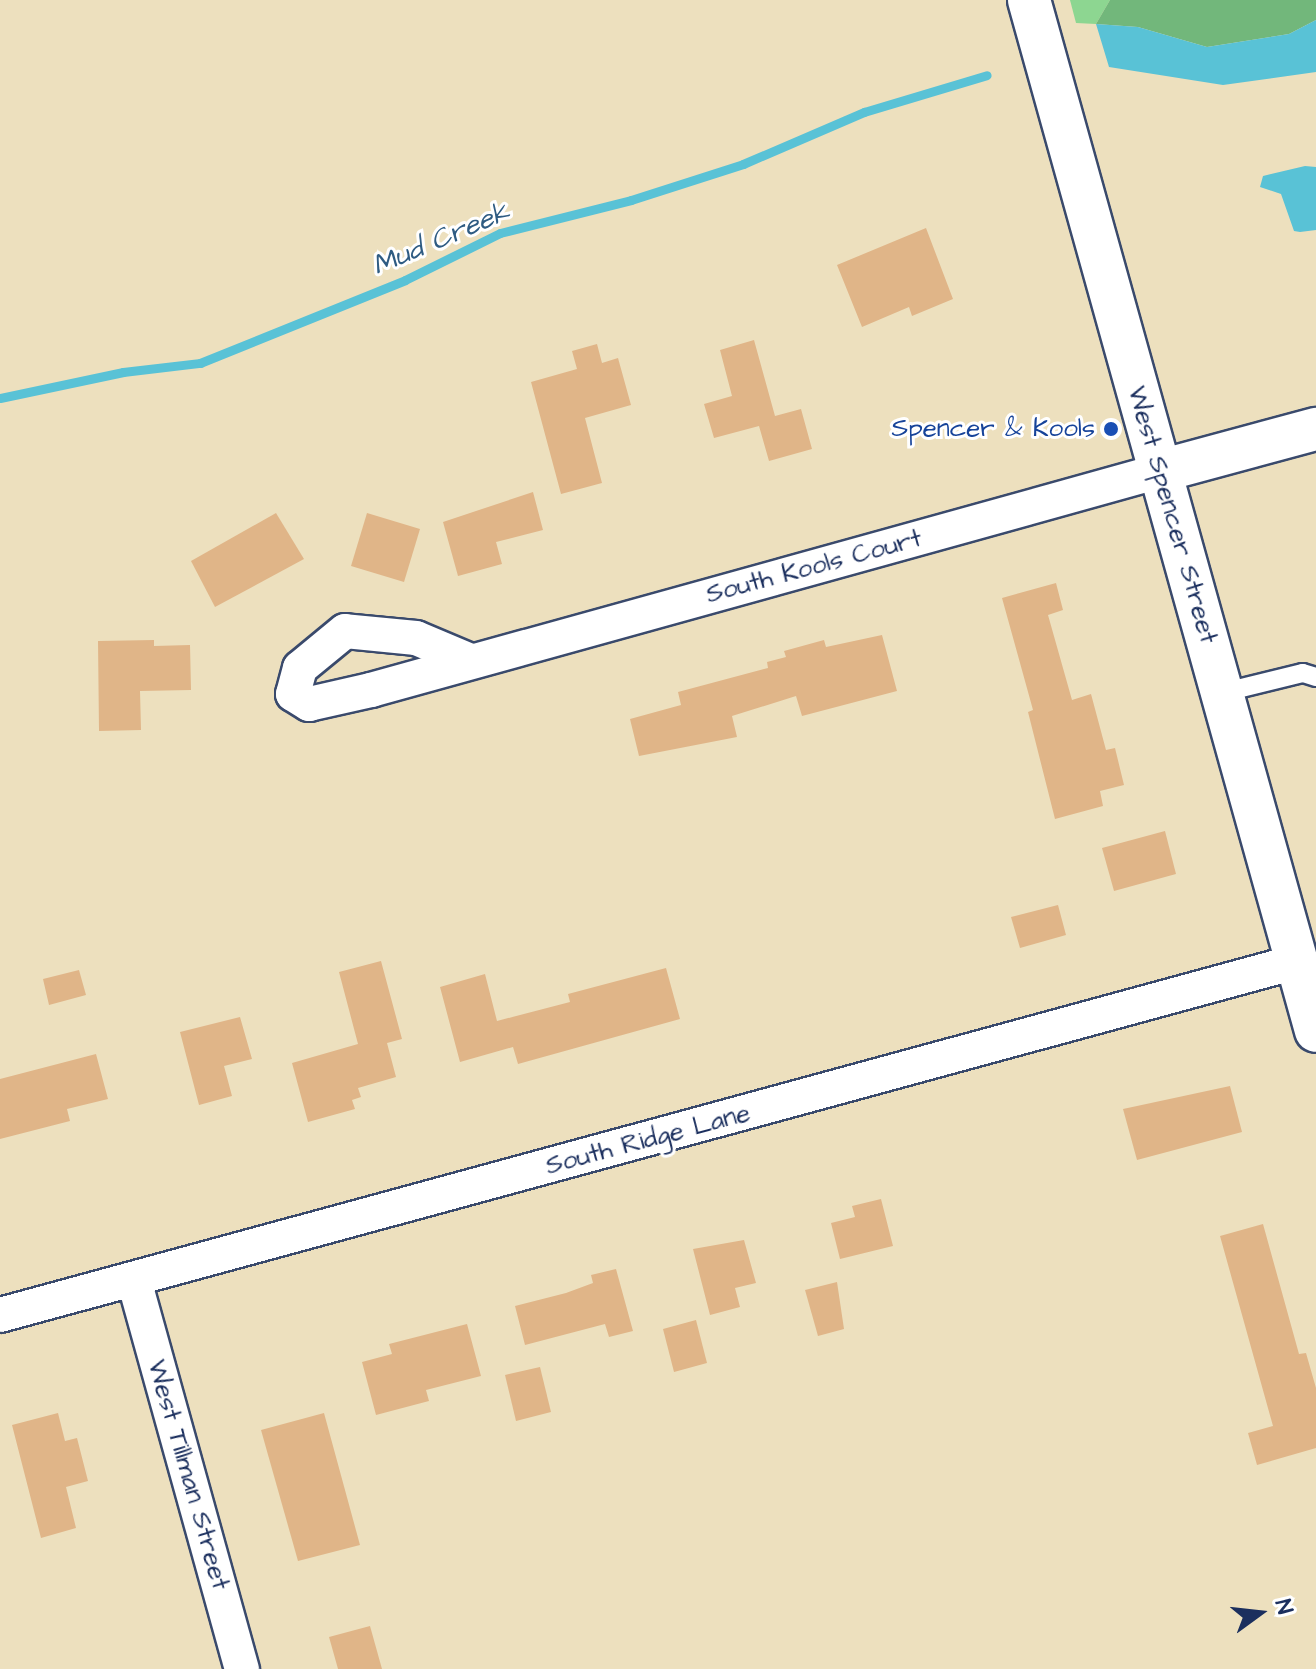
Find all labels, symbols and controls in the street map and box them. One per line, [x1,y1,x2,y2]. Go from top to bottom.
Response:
water label: Mud Creek [367,195,515,283]
street label: West Spencer Street [1120,383,1224,647]
place label: Spencer & Kools [892,413,1095,445]
marker: Spencer & Kools [1102,420,1120,438]
street label: South Kools Court [703,523,925,611]
street label: South Ridge Lane [542,1098,754,1182]
street label: West Tillman Street [140,1356,236,1594]
north arrow [1220,1573,1300,1653]
text: N [1267,1596,1300,1617]

